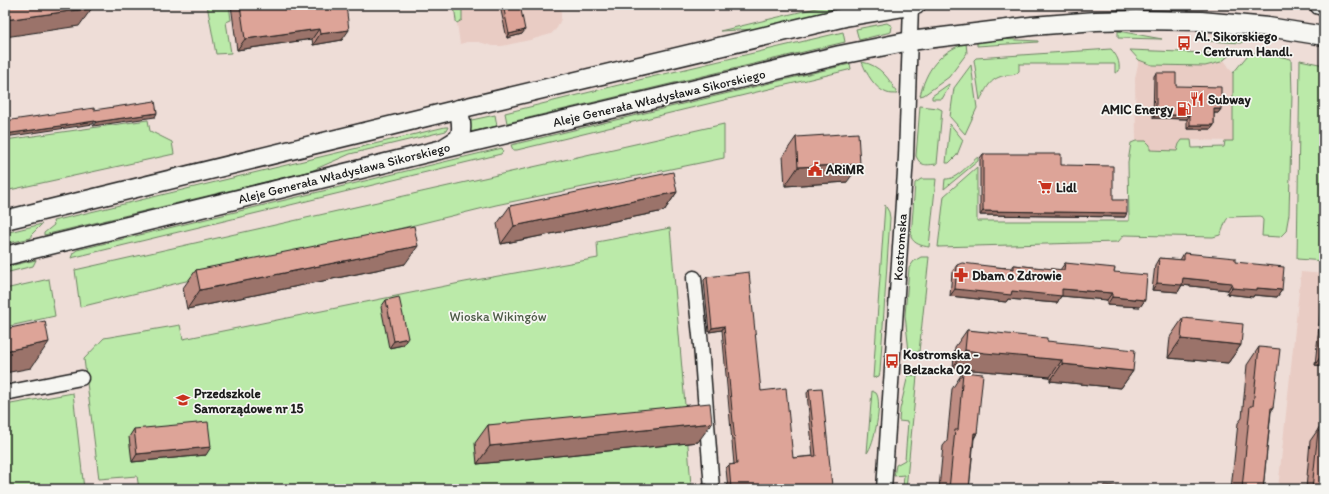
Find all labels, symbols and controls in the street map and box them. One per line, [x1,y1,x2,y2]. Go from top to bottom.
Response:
place label: Al. Sikorskiego - Centrum Handl. [1194,29,1293,59]
bus stop icon: Al. Sikorskiego - Centrum Handl. [1176,35,1192,51]
street label: Aleje Generała Władysława Sikorskiego [551,66,767,130]
restaurant icon: Subway [1189,91,1205,107]
place label: Subway [1208,92,1252,108]
fuel station icon: AMIC Energy [1176,101,1192,117]
place label: AMIC Energy [1100,102,1174,118]
street label: Aleje Generała Władysława Sikorskiego [236,139,452,207]
public building icon: ARiMR [807,161,823,177]
place label: ARiMR [825,162,864,177]
supermarket icon: Lidl [1037,179,1053,195]
place label: Lidl [1056,180,1077,195]
street label: Kostromska [890,213,910,281]
pharmacy icon: Dbam o Zdrowie [953,267,969,283]
place label: Dbam o Zdrowie [972,268,1062,283]
park label: Wioska Wikingów [449,309,547,324]
place label: Kostromska - Belzacka 02 [903,347,979,377]
bus stop icon: Kostromska - Belzacka 02 [884,353,900,369]
place label: Przedszkole Samorządowe nr 15 [194,386,304,417]
school or university icon: Przedszkole Samorządowe nr 15 [175,392,191,408]

